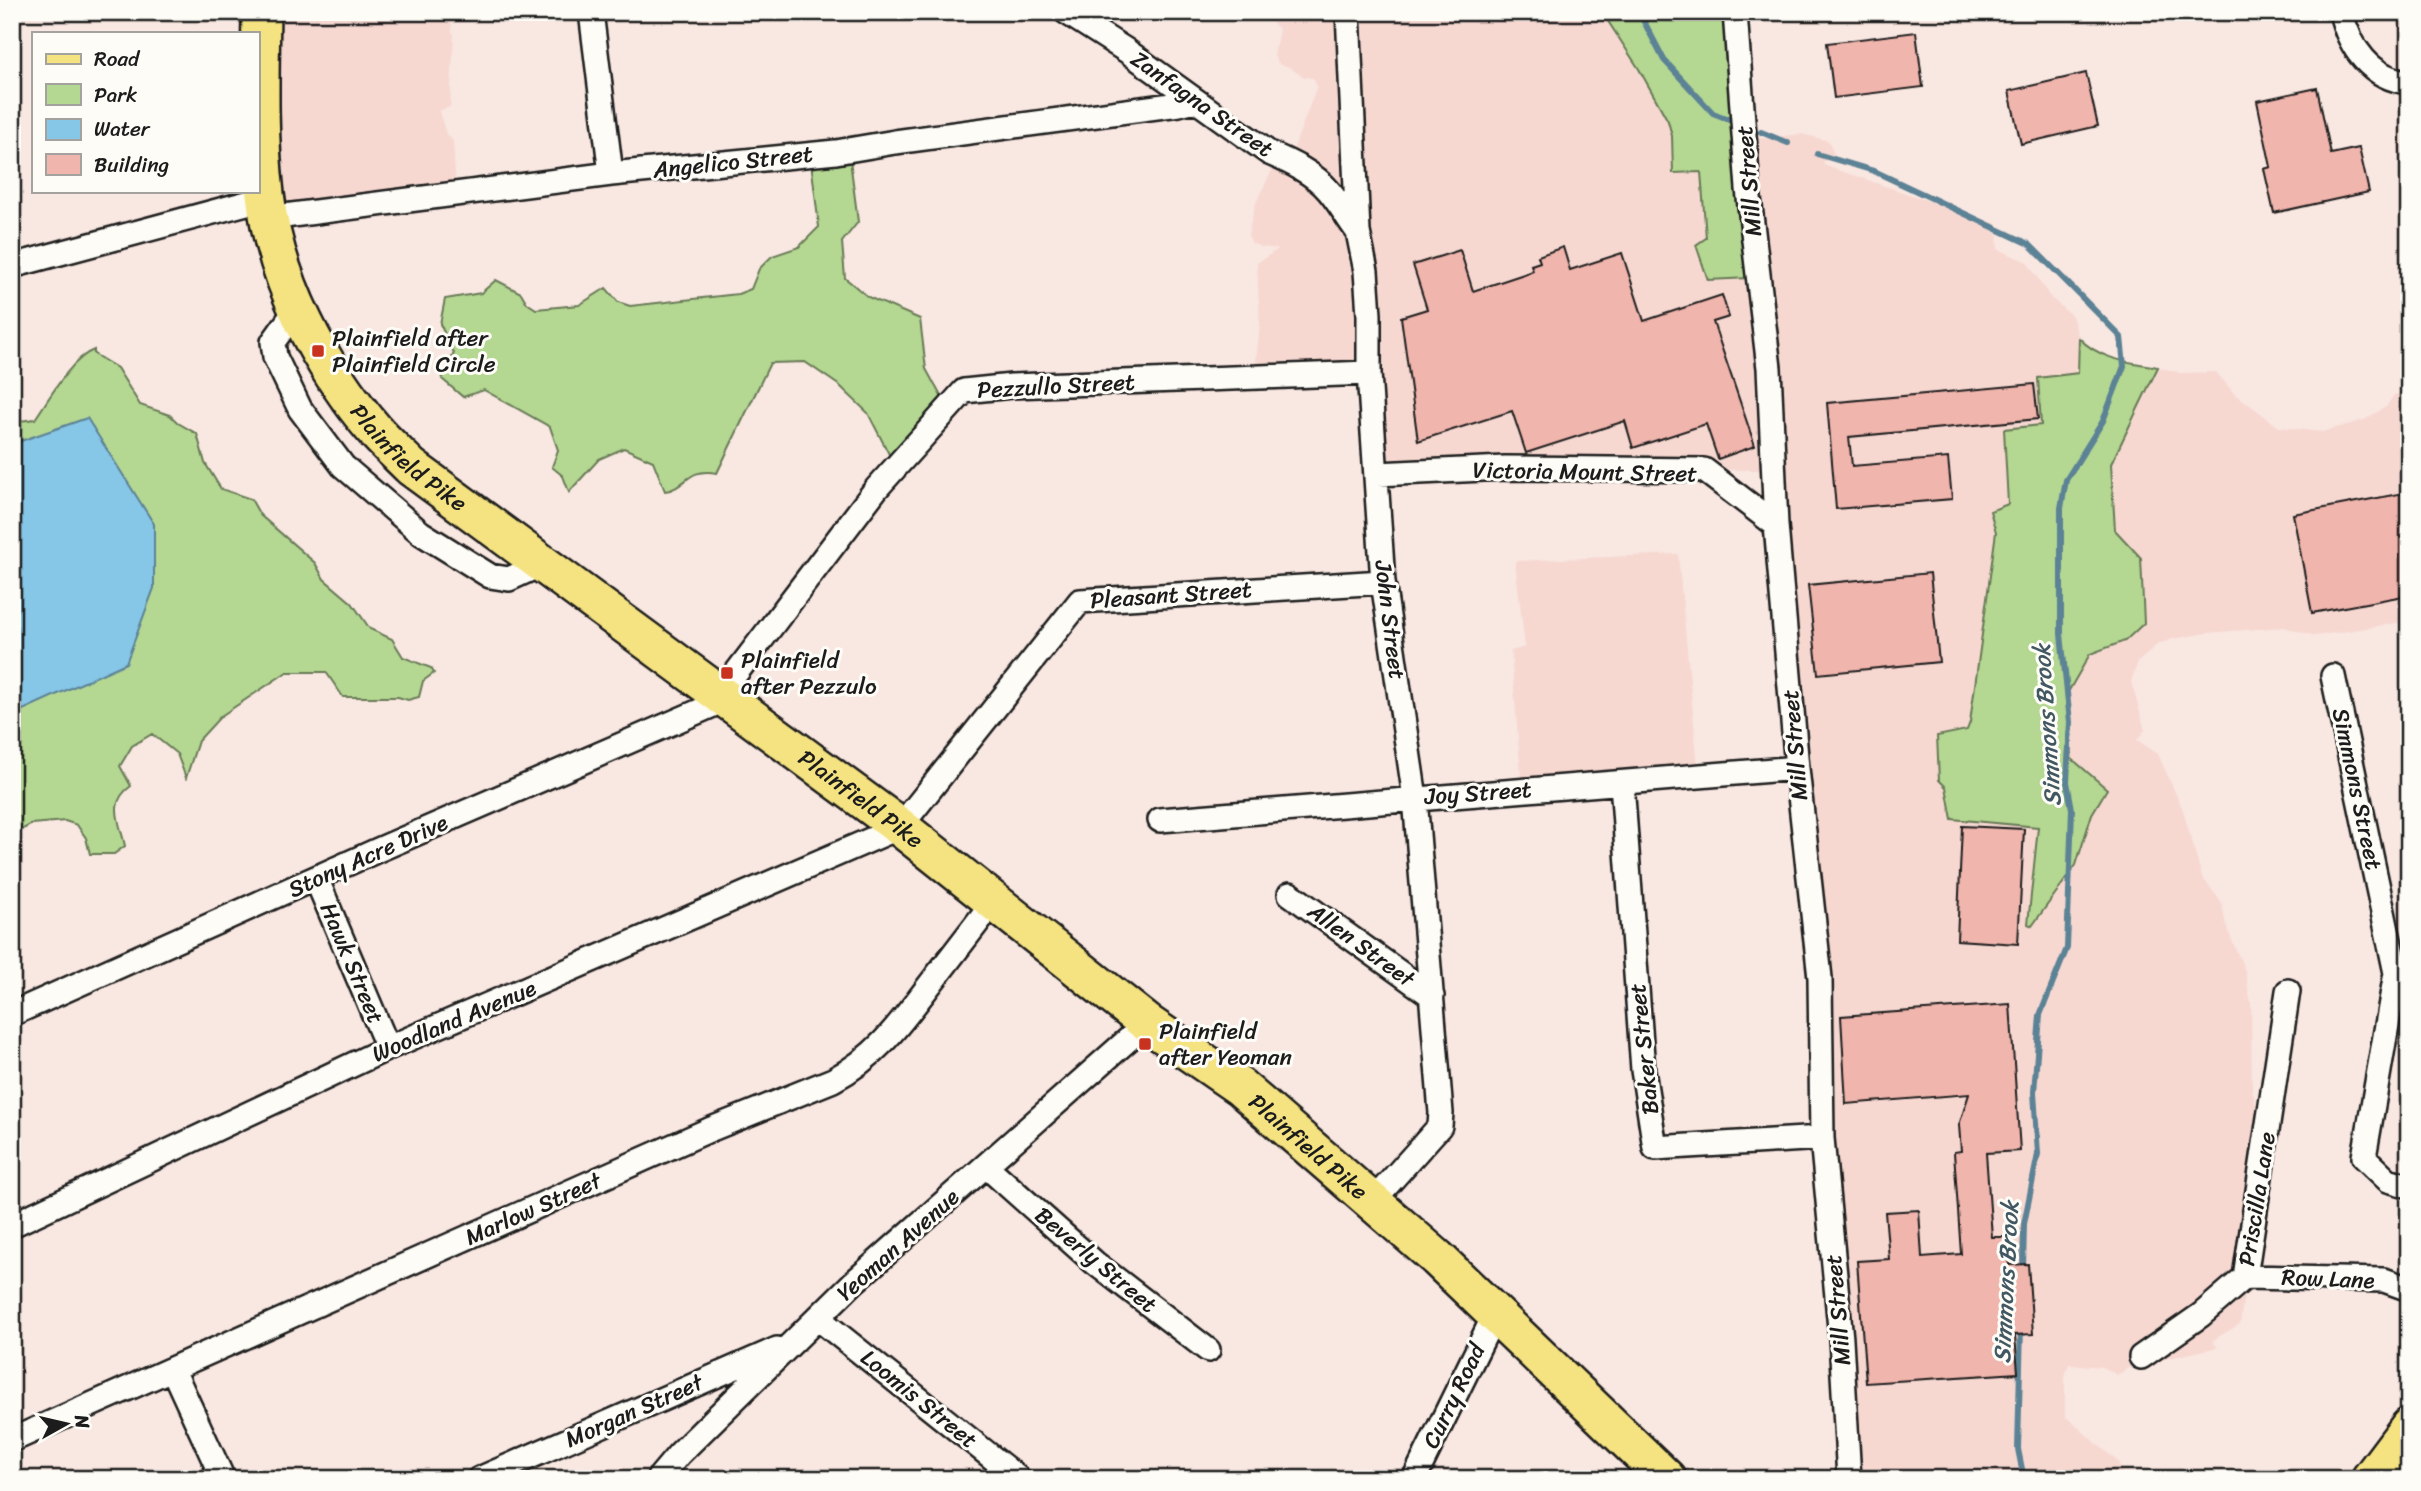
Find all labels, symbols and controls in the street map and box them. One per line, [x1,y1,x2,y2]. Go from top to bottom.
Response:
legend [32,32,259,192]
street label: Zanfagna Street [1122,39,1282,169]
text: Road [94,40,141,78]
text: Park [94,76,137,114]
text: Water [94,110,151,148]
street label: Mill Street [1724,124,1774,238]
street label: Angelico Street [650,133,815,191]
text: Building [94,146,170,184]
place label: Plainfield after Plainfield Circle [332,318,496,385]
marker: Plainfield after Plainfield Circle [310,343,326,359]
street label: Pezzullo Street [976,361,1136,411]
street label: Plainfield Pike [340,394,476,523]
street label: Victoria Mount Street [1472,450,1698,494]
street label: John Street [1362,557,1418,682]
street label: Pleasant Street [1089,569,1253,621]
place label: Plainfield after Pezzulo [741,640,877,707]
water label: Simmons Brook [2020,641,2074,808]
marker: Plainfield after Pezzulo [719,665,735,681]
street label: Mill Street [1770,688,1820,802]
street label: Simmons Street [2320,704,2394,874]
street label: Plainfield Pike [789,738,933,859]
street label: Joy Street [1422,769,1533,817]
street label: Stony Acre Drive [281,802,455,910]
street label: Allen Street [1298,891,1425,999]
street label: Hawk Street [308,896,396,1030]
street label: Woodland Avenue [365,968,543,1074]
street label: Baker Street [1617,981,1671,1117]
place label: Plainfield after Yeoman [1159,1011,1292,1078]
marker: Plainfield after Yeoman [1137,1036,1153,1052]
street label: Plainfield Pike [1239,1082,1378,1210]
street label: Priscilla Lane [2226,1129,2288,1269]
street label: Marlow Street [458,1160,610,1257]
street label: Yeoman Avenue [827,1178,969,1312]
street label: Beverly Street [1025,1196,1167,1324]
water label: Simmons Brook [1981,1198,2031,1364]
street label: Mill Street [1813,1253,1863,1367]
street label: Row Lane [2281,1257,2375,1301]
street label: Curry Road [1411,1335,1498,1456]
street label: Loomis Street [851,1339,987,1459]
street label: Morgan Street [558,1362,711,1460]
north arrow [32,1390,102,1460]
text: N [65,1412,100,1431]

